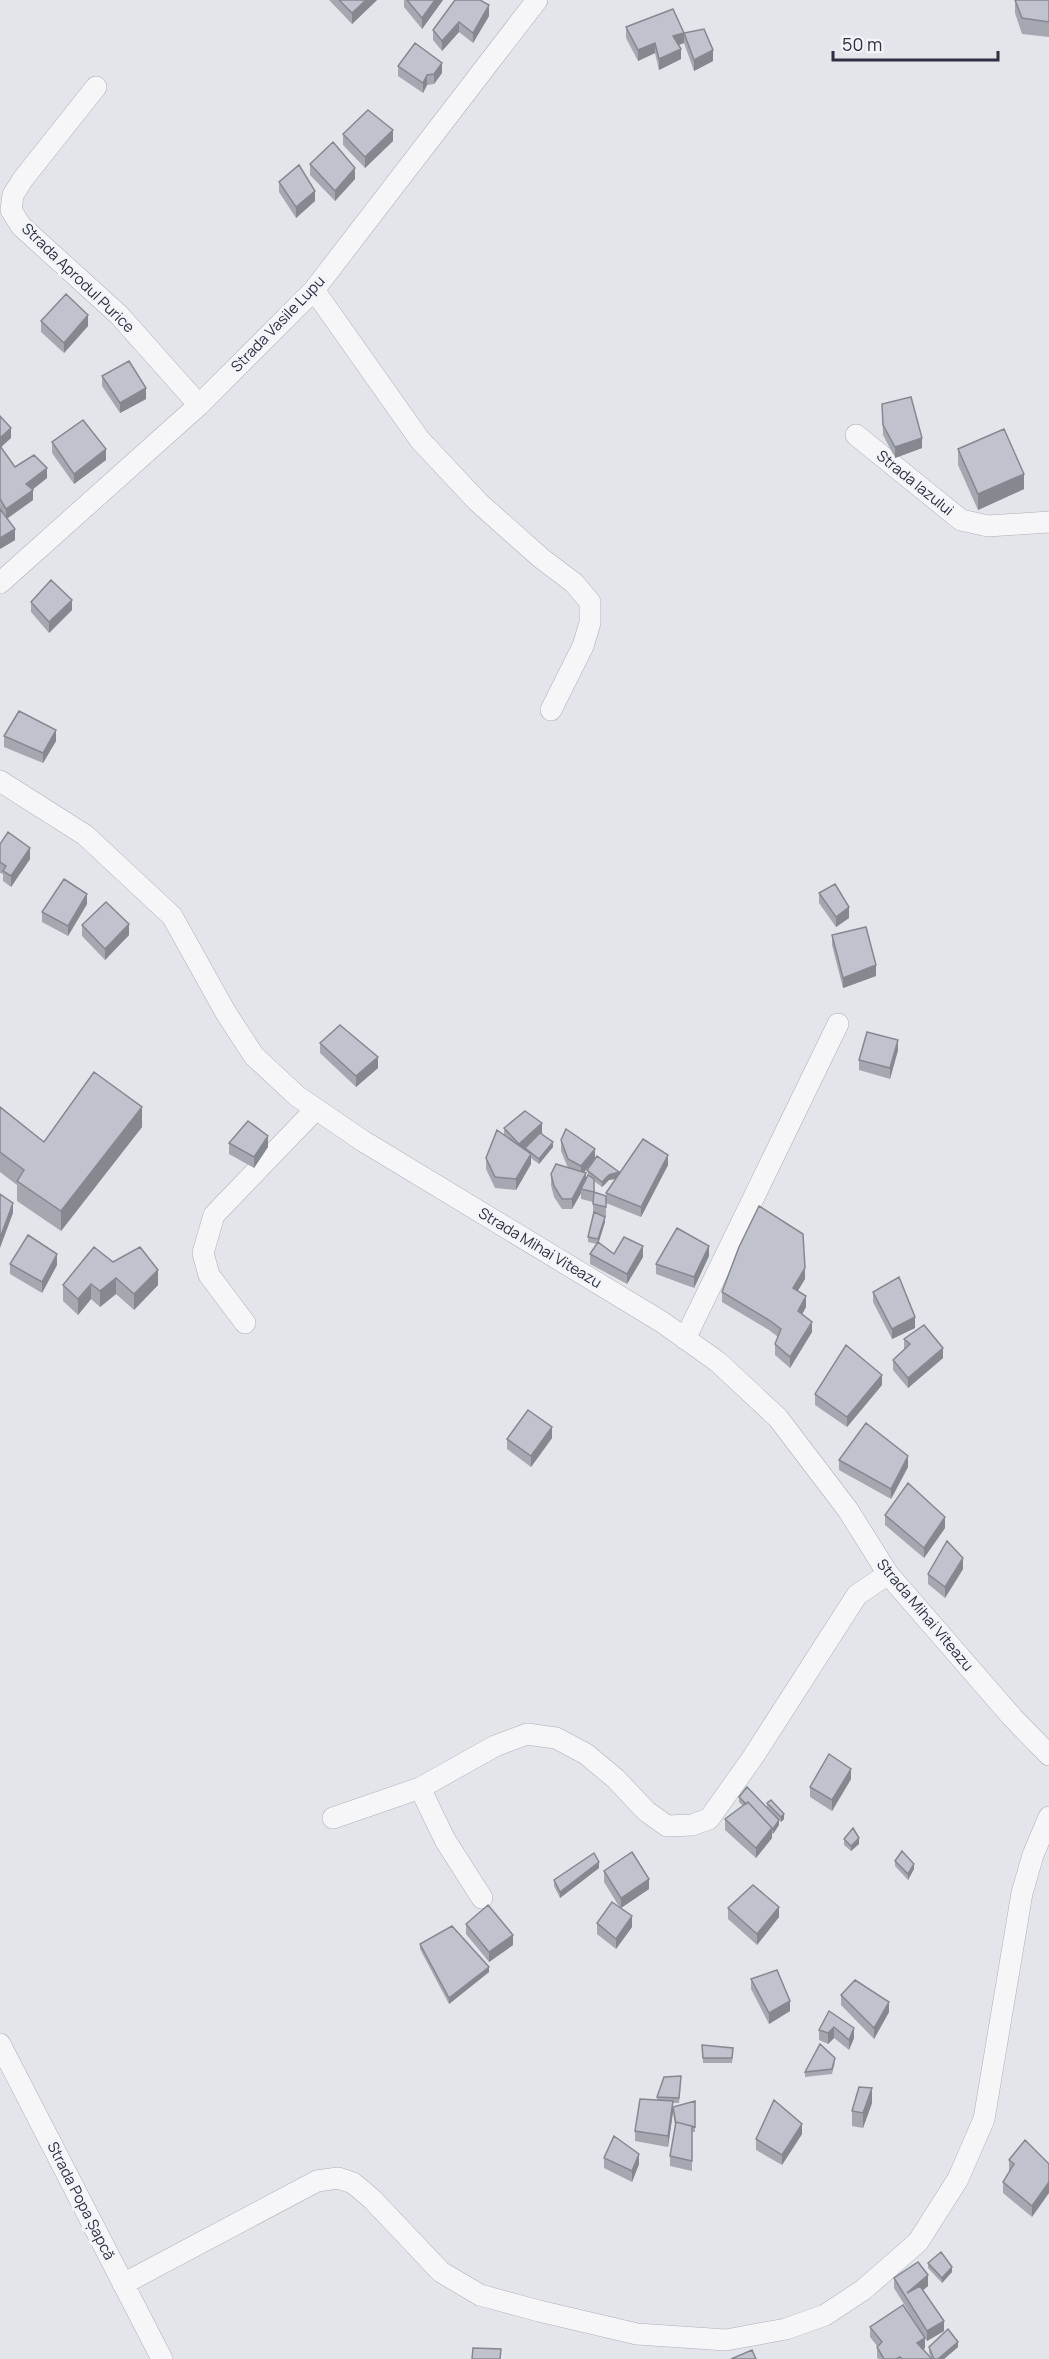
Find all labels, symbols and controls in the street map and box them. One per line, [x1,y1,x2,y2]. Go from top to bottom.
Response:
scale bar [833,24,998,62]
text: 50 m [842,32,882,56]
street label: Strada Aprodul Purice [17,218,140,337]
street label: Strada Vasile Lupu [226,271,329,376]
street label: Strada Iazului [872,445,958,520]
street label: Strada Mihai Viteazu [475,1202,606,1293]
street label: Strada Mihai Viteazu [872,1554,979,1675]
street label: Strada Popa Șapcă [43,2138,120,2263]

